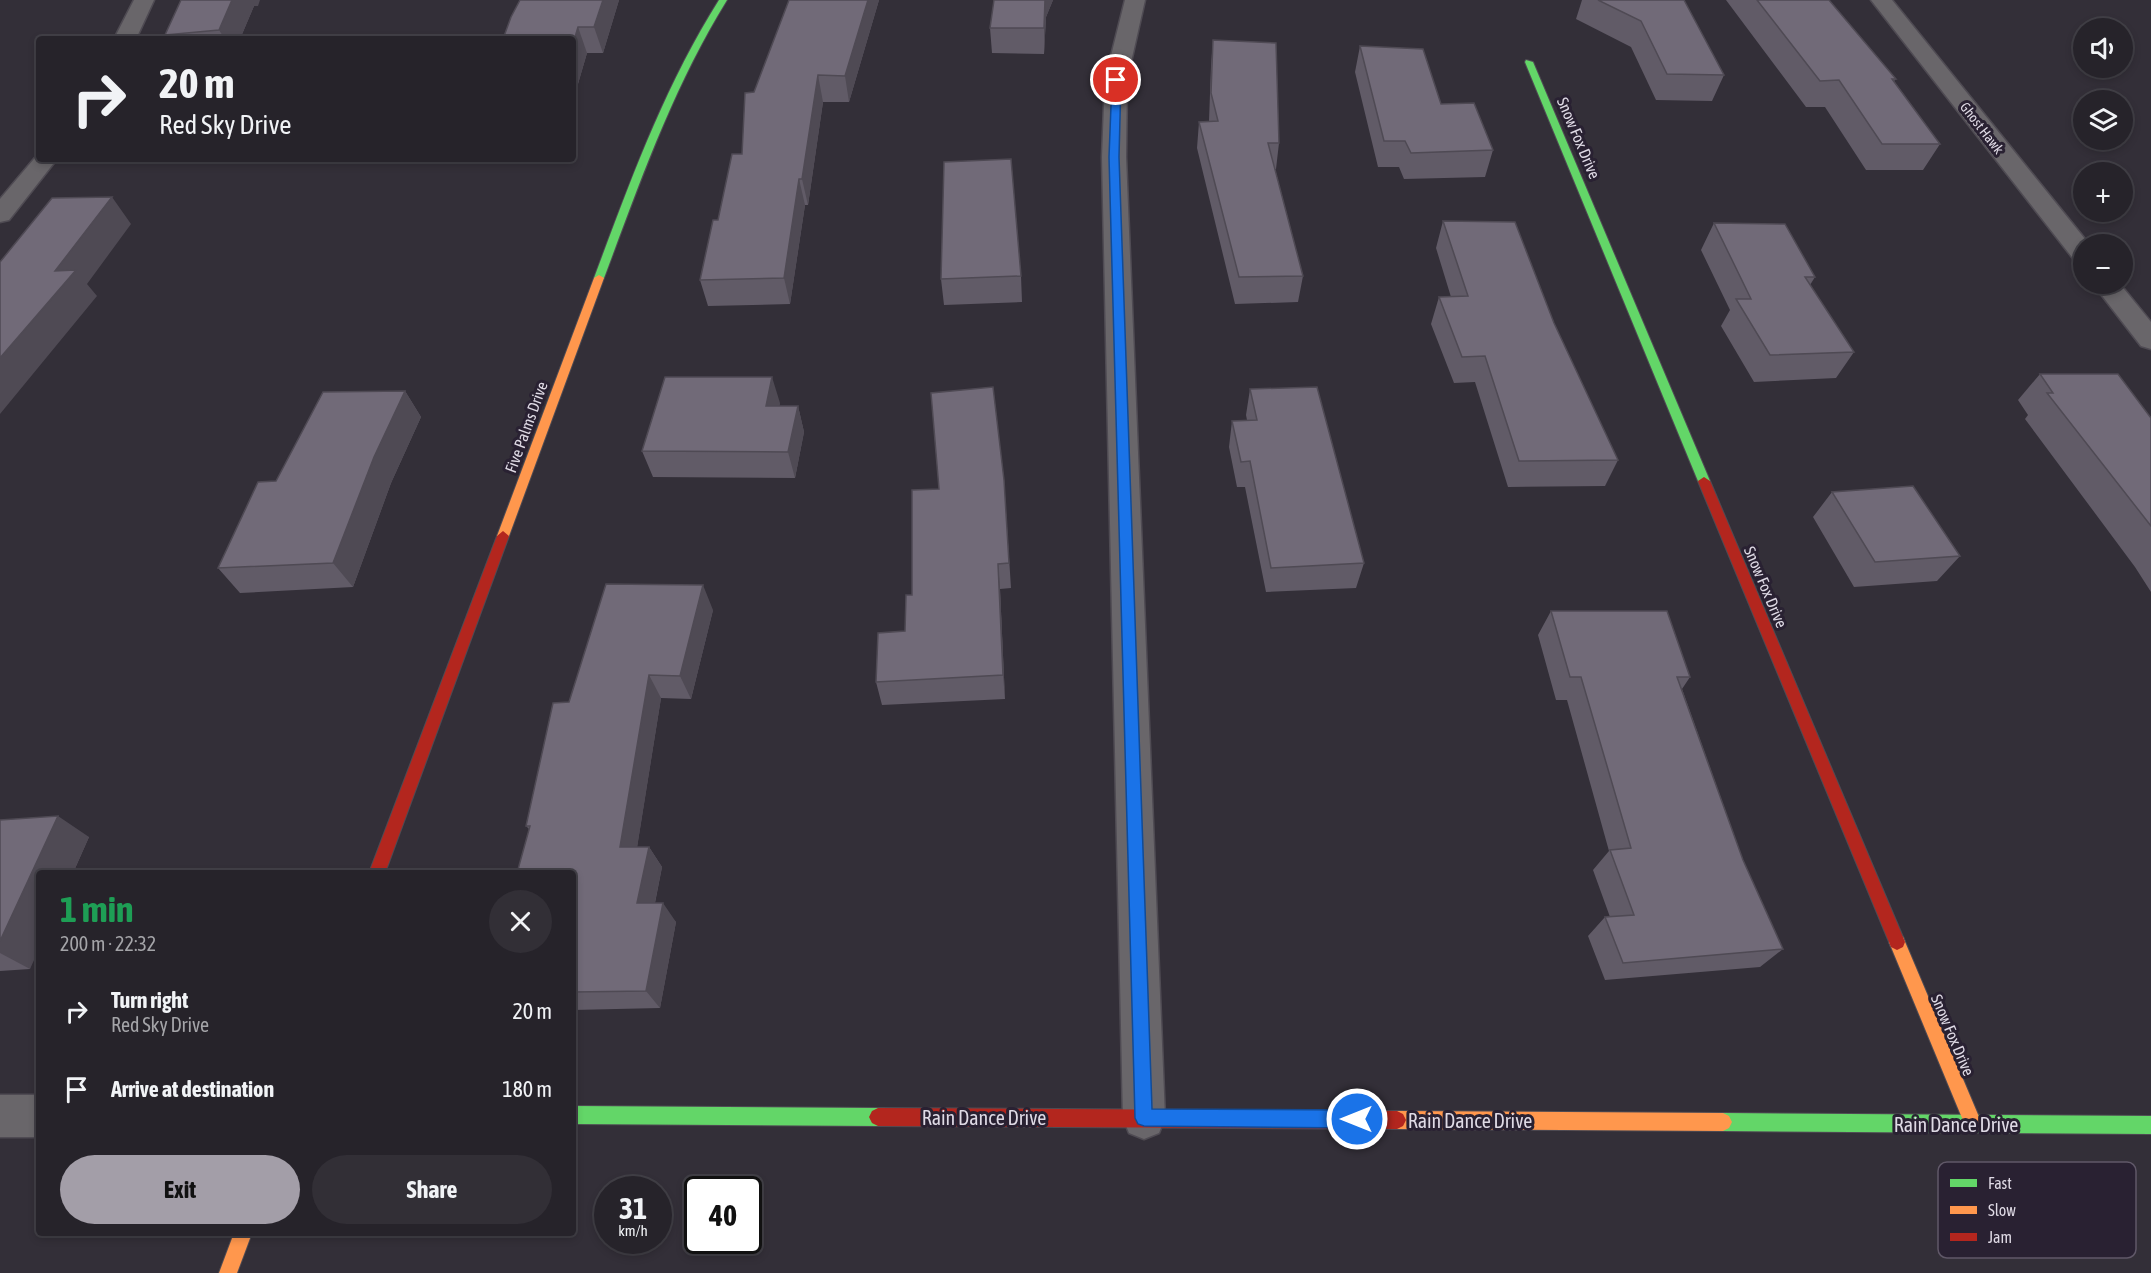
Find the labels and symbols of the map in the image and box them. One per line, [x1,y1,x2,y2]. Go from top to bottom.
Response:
pin [1090,54,1141,105]
street label: Snow Fox Drive [1554,95,1604,181]
street label: Ghost Hawk [1957,99,2007,157]
street label: Five Palms Drive [501,379,551,475]
street label: Snow Fox Drive [1741,544,1791,630]
street label: Snow Fox Drive [1928,992,1978,1078]
position arrow [1325,1087,1389,1151]
street label: Rain Dance Drive [922,1106,1046,1129]
street label: Rain Dance Drive [1408,1109,1532,1132]
street label: Rain Dance Drive [1894,1113,2018,1136]
legend [1938,1162,2136,1258]
text: Fast [1988,1174,2012,1192]
speed limit sign: 40 [684,1176,762,1254]
text: Slow [1988,1201,2016,1219]
text: Jam [1988,1228,2012,1246]

